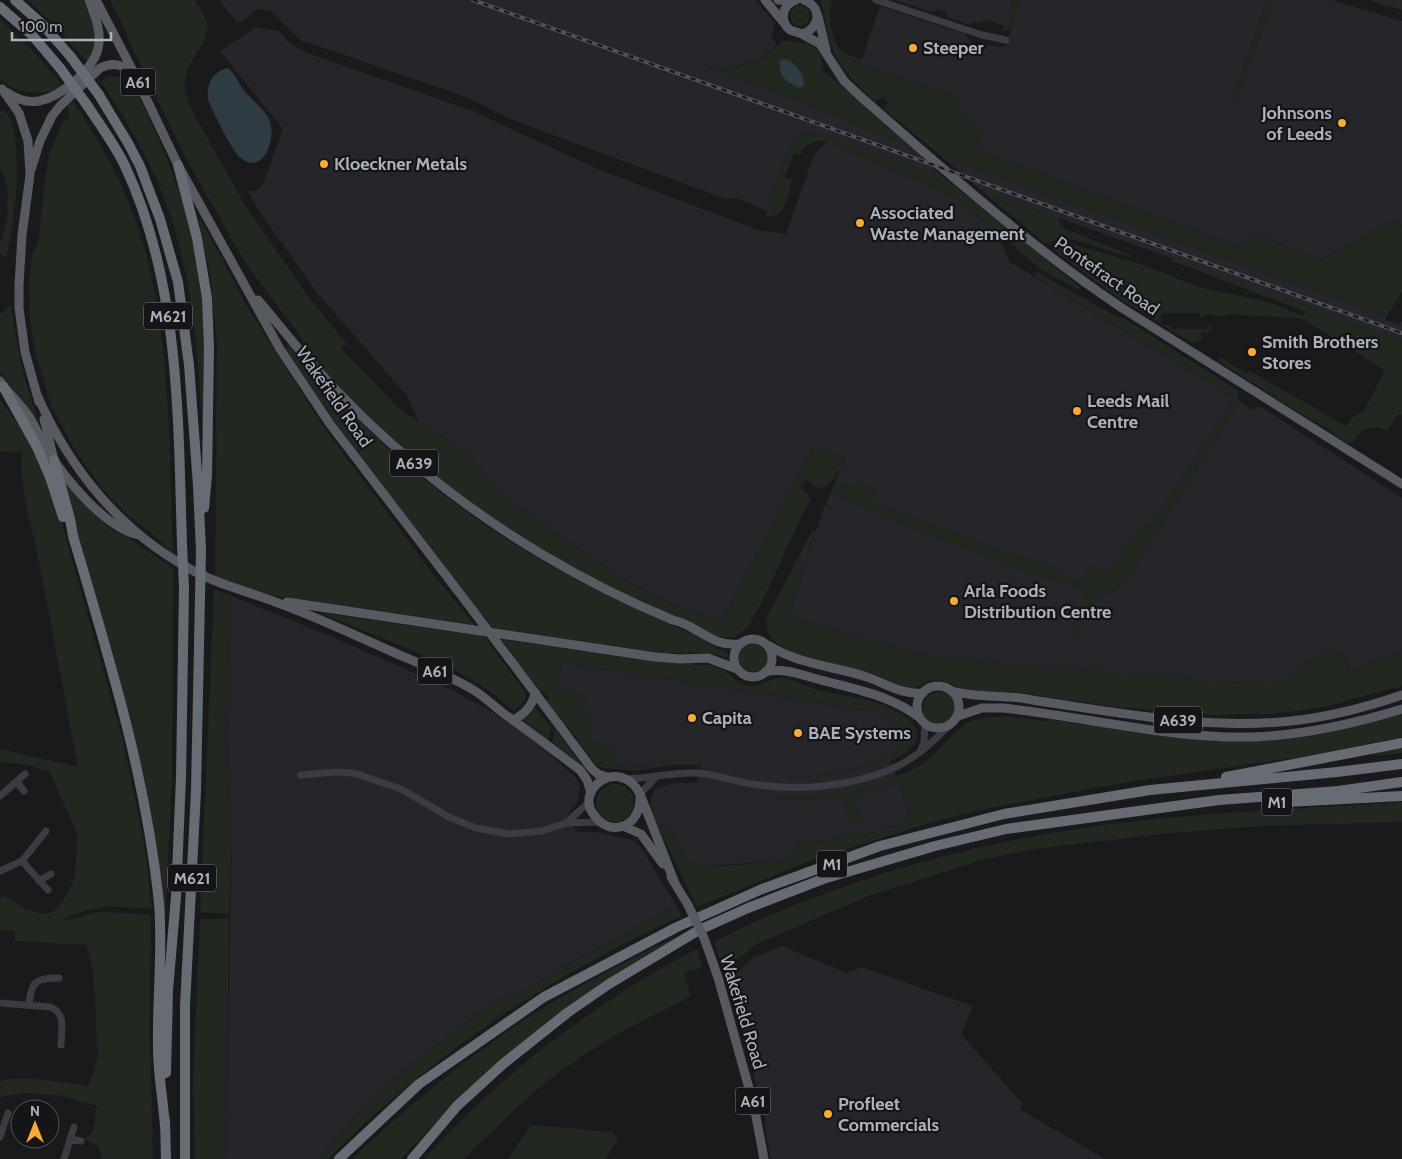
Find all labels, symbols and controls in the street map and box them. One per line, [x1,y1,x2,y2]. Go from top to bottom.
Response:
scale bar [12,10,111,42]
text: 100 m [20,18,62,36]
place label: Steeper [923,37,984,59]
marker: Steeper [907,42,919,54]
road number: A61 [120,68,156,95]
place label: Johnsons of Leeds [1261,102,1332,145]
marker: Johnsons of Leeds [1336,117,1348,129]
place label: Kloeckner Metals [334,153,467,175]
marker: Kloeckner Metals [318,158,330,170]
place label: Associated Waste Management [870,202,1025,245]
marker: Associated Waste Management [854,217,866,229]
street label: Pontefract Road [1050,232,1164,320]
road number: M621 [144,302,192,330]
place label: Smith Brothers Stores [1262,331,1379,374]
street label: Wakefield Road [291,342,377,452]
marker: Smith Brothers Stores [1246,346,1258,358]
place label: Leeds Mail Centre [1087,390,1170,433]
marker: Leeds Mail Centre [1071,405,1083,417]
road number: A639 [390,449,438,476]
place label: Arla Foods Distribution Centre [964,580,1111,623]
marker: Arla Foods Distribution Centre [948,595,960,607]
road number: A61 [418,658,452,684]
road number: A639 [1154,706,1202,734]
place label: Capita [702,707,752,729]
marker: Capita [686,712,698,724]
place label: BAE Systems [808,722,911,744]
marker: BAE Systems [792,727,804,739]
road number: M1 [1262,789,1292,816]
road number: M1 [817,851,847,878]
road number: M621 [168,864,216,891]
street label: Wakefield Road [715,952,771,1072]
road number: A61 [736,1088,770,1114]
place label: Profleet Commercials [838,1093,940,1136]
north arrow [10,1099,60,1149]
text: N [30,1102,40,1120]
marker: Profleet Commercials [822,1108,834,1120]

